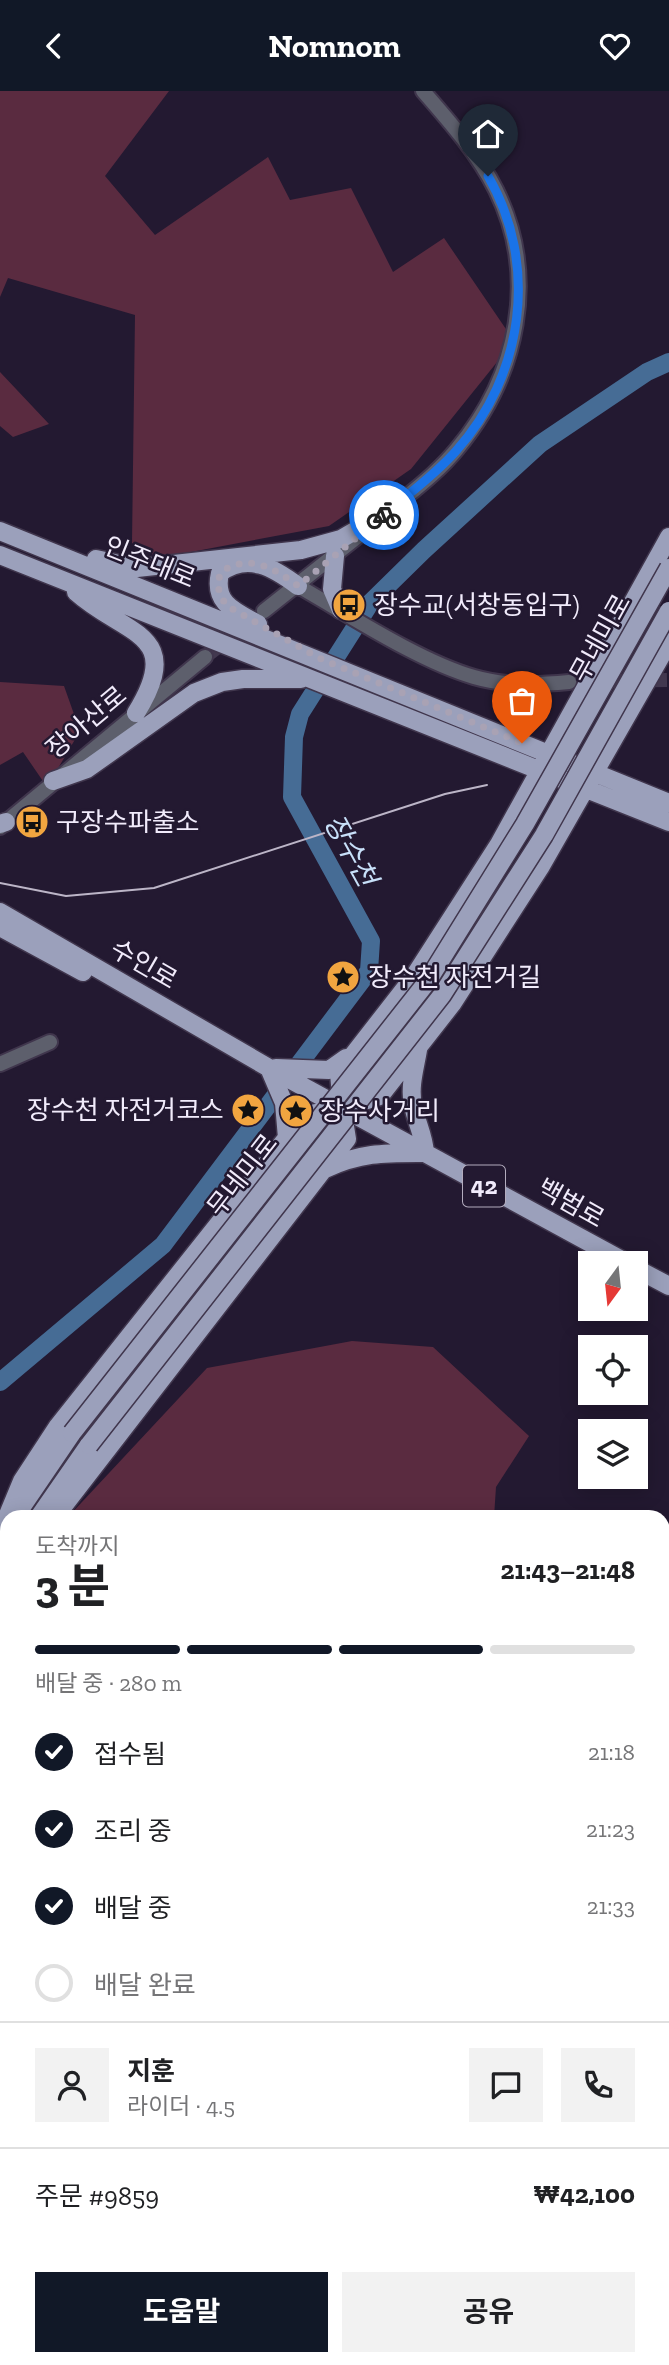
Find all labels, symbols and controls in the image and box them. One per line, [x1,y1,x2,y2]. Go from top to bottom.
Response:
icon: back [35,27,73,65]
text: Nomnom [268,27,401,65]
icon: heart [596,27,634,65]
pin [458,104,518,176]
icon: home [469,115,507,153]
courier [349,480,419,550]
icon: bike [365,496,403,534]
street label: 인주대로 [100,529,200,595]
bus stop icon: 장수교(서창동입구) [330,586,368,624]
street label: 무네미로 [563,588,637,688]
place label: 장수교(서창동입구) [374,589,580,621]
pin [492,671,552,743]
street label: 장아산로 [39,679,133,765]
icon: bag [503,682,541,720]
bus stop icon: 구장수파출소 [13,803,51,841]
place label: 구장수파출소 [56,806,200,838]
water label: 장수천 [317,808,385,895]
street label: 수인로 [105,932,183,996]
place icon: 장수천 자전거길 [324,958,362,996]
place label: 장수천 자전거길 [368,961,541,993]
place icon: 장수천 자전거코스 [229,1091,267,1129]
place icon: 장수사거리 [277,1092,315,1130]
place label: 장수천 자전거코스 [27,1094,224,1126]
place label: 장수사거리 [320,1095,440,1127]
street label: 무네미로 [200,1127,284,1223]
road number: 42 [463,1165,505,1206]
street label: 백범로 [532,1172,610,1234]
north arrow [578,1251,648,1321]
map controls [578,1251,648,1489]
button: locate [578,1335,648,1405]
button: layers [578,1419,648,1489]
text: 도착까지 [35,1532,120,1560]
text: 21:43–21:48 [501,1554,635,1586]
text: 3 분 [35,1559,110,1614]
text: 배달 중 · 280 m [35,1669,182,1697]
icon: check [35,1733,73,1771]
text: 접수됨 [94,1738,166,1770]
text: 21:18 [588,1738,635,1766]
icon: check [35,1810,73,1848]
text: 조리 중 [94,1815,172,1847]
text: 21:23 [586,1815,635,1843]
icon: check [35,1887,73,1925]
text: 배달 중 [94,1892,172,1924]
text: 21:33 [587,1892,635,1920]
text: 배달 완료 [94,1969,196,2001]
button: person [35,2048,109,2122]
button: chat [469,2048,543,2122]
button: phone [561,2048,635,2122]
text: 지훈 [127,2055,175,2087]
text: 라이더 · 4.5 [127,2092,235,2120]
text: ₩42,100 [533,2178,635,2210]
text: 주문 #9859 [35,2180,159,2212]
button: 도움말 [35,2272,328,2352]
button: 공유 [342,2272,635,2352]

